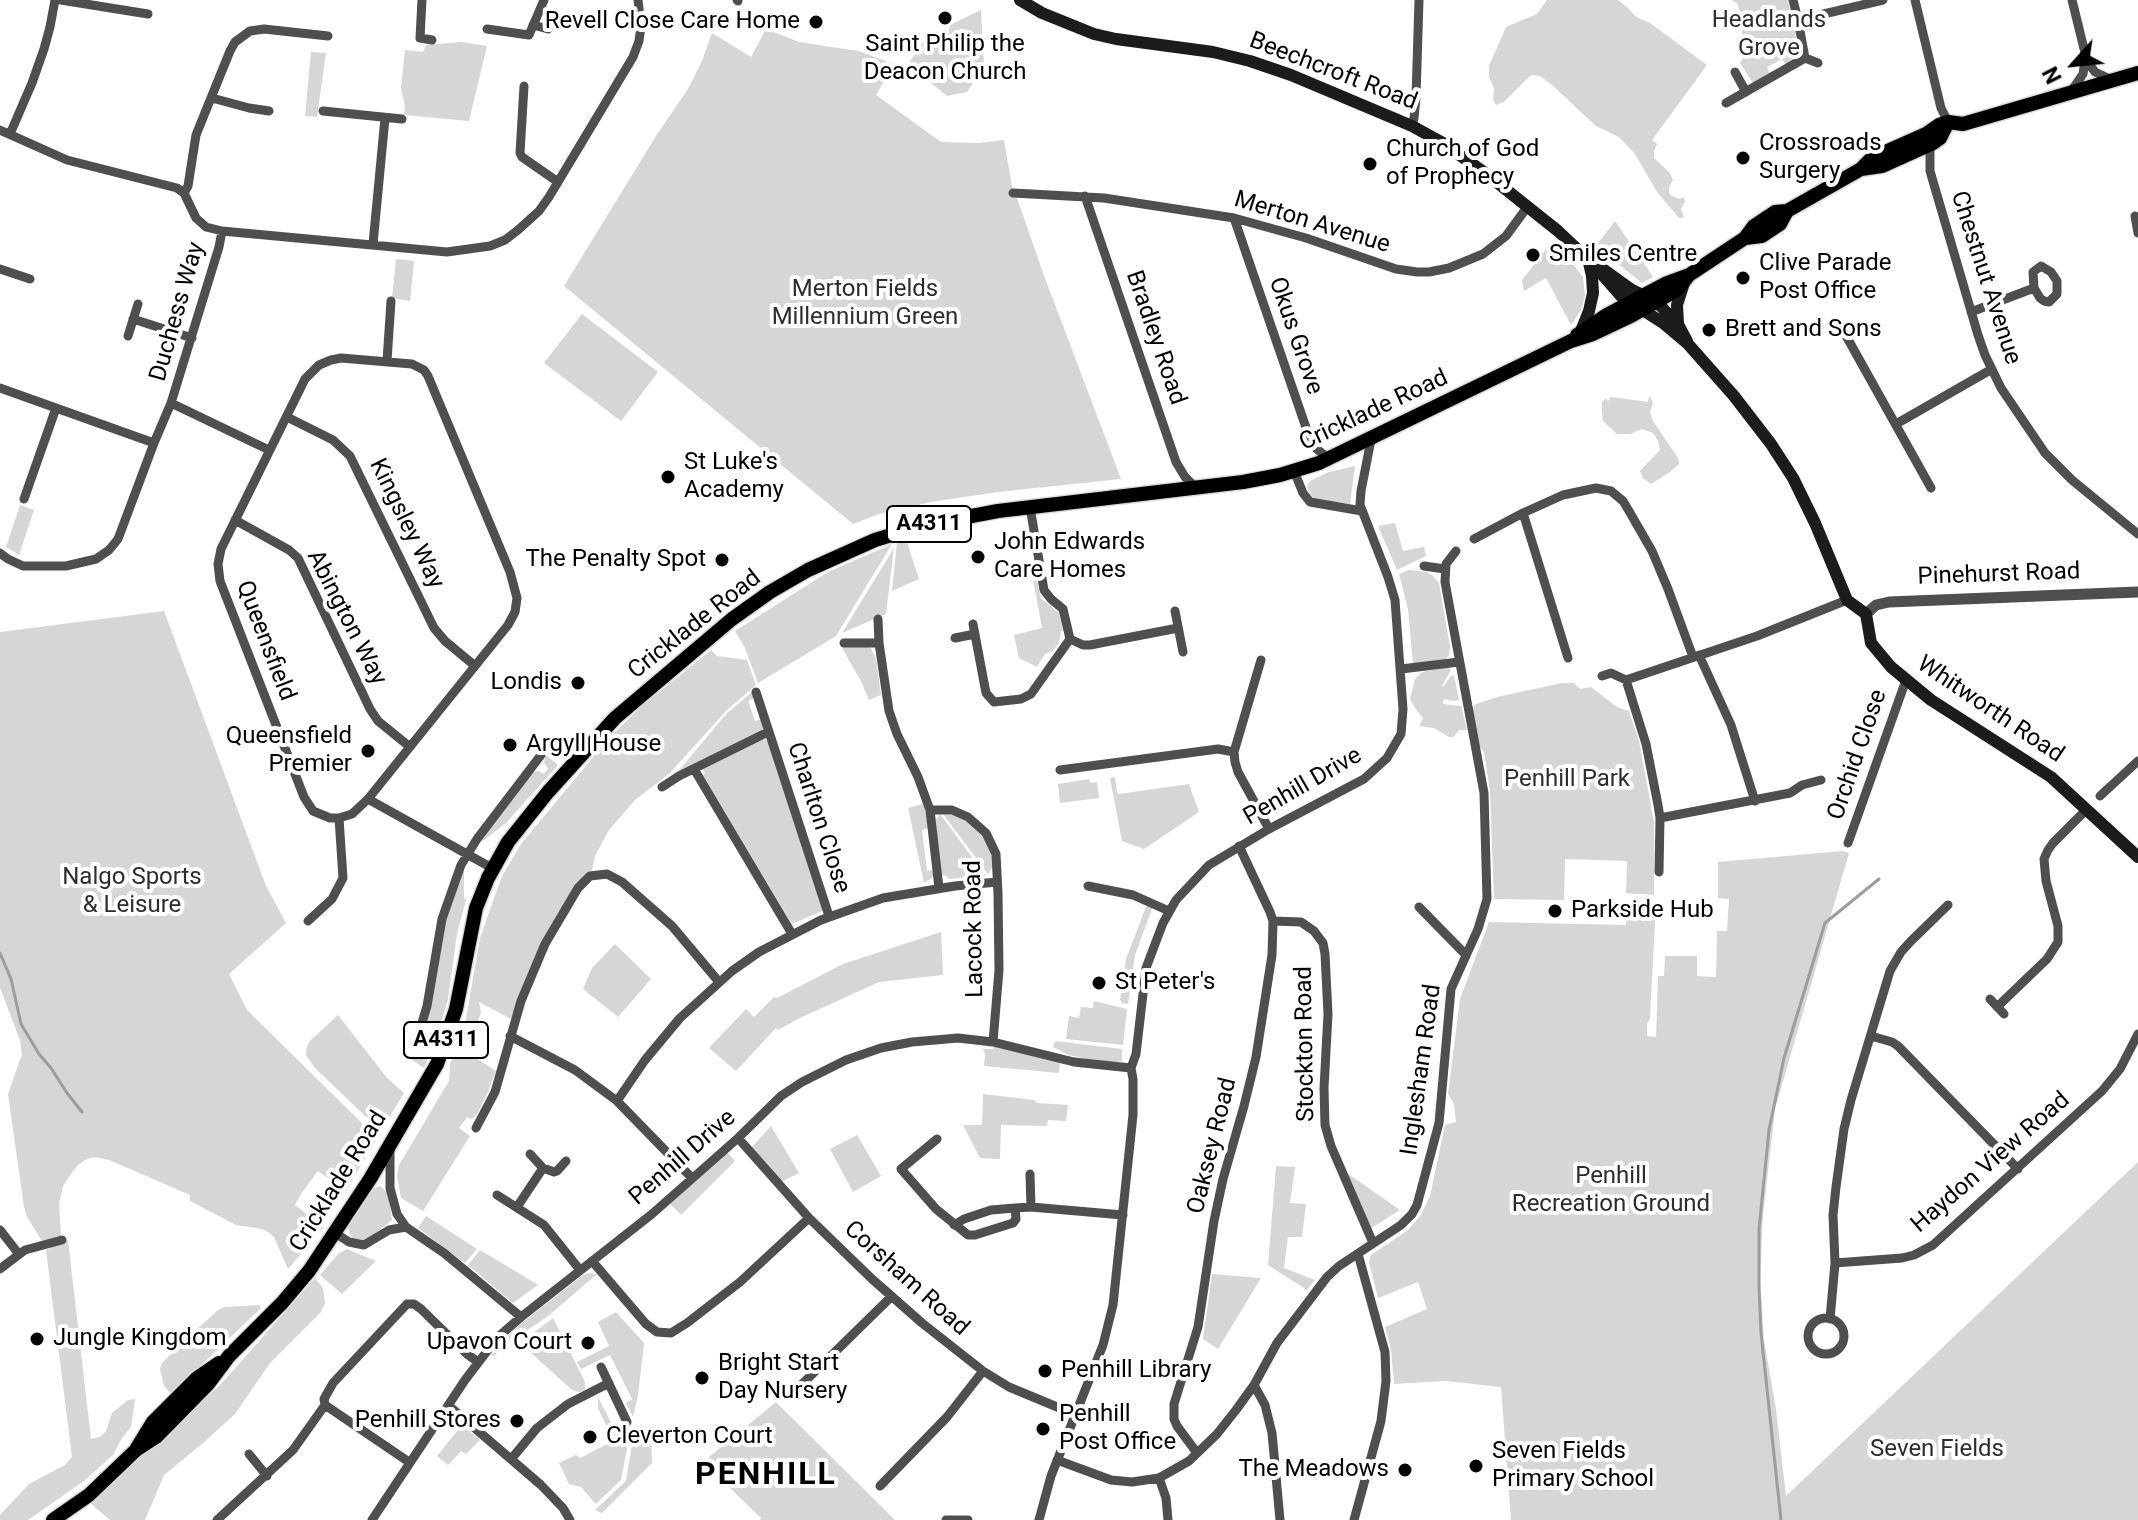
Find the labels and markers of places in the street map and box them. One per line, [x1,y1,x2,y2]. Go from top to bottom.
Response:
place label: Revell Close Care Home [545,8,800,36]
marker: Saint Philip the Deacon Church [936,9,954,27]
marker: Revell Close Care Home [807,13,825,31]
place label: Saint Philip the Deacon Church [864,31,1026,87]
place label: Crossroads Surgery [1759,130,1882,186]
place label: Church of God of Prophecy [1386,136,1539,192]
marker: Crossroads Surgery [1734,149,1752,167]
marker: Church of God of Prophecy [1361,155,1379,173]
place label: Smiles Centre [1549,241,1697,269]
marker: Smiles Centre [1524,246,1542,264]
place label: Clive Parade Post Office [1759,250,1891,306]
marker: Clive Parade Post Office [1734,269,1752,287]
place label: Brett and Sons [1725,316,1882,344]
marker: Brett and Sons [1700,321,1718,339]
place label: St Luke's Academy [684,449,784,505]
marker: St Luke's Academy [659,468,677,486]
place label: John Edwards Care Homes [994,529,1145,585]
place label: The Penalty Spot [525,546,706,574]
marker: John Edwards Care Homes [969,548,987,566]
marker: The Penalty Spot [713,551,731,569]
place label: Londis [490,669,562,697]
marker: Londis [569,674,587,692]
place label: Queensfield Premier [226,723,352,779]
place label: Argyll House [526,731,661,759]
marker: Argyll House [501,736,519,754]
marker: Queensfield Premier [359,742,377,760]
place label: Parkside Hub [1571,897,1714,925]
marker: Parkside Hub [1546,902,1564,920]
place label: St Peter's [1115,969,1215,997]
marker: St Peter's [1090,974,1108,992]
place label: Jungle Kingdom [53,1325,227,1353]
place label: Upavon Court [427,1329,572,1357]
marker: Jungle Kingdom [28,1330,46,1348]
marker: Upavon Court [579,1334,597,1352]
place label: Bright Start Day Nursery [718,1350,847,1406]
place label: Penhill Library [1061,1357,1211,1385]
marker: Penhill Library [1036,1362,1054,1380]
marker: Bright Start Day Nursery [693,1369,711,1387]
place label: Penhill Post Office [1059,1401,1176,1457]
place label: Penhill Stores [355,1407,501,1435]
marker: Penhill Stores [508,1412,526,1430]
marker: Penhill Post Office [1034,1420,1052,1438]
place label: Cleverton Court [606,1423,773,1451]
marker: Cleverton Court [581,1428,599,1446]
place label: Seven Fields Primary School [1492,1438,1654,1494]
place label: The Meadows [1238,1456,1389,1484]
marker: Seven Fields Primary School [1467,1457,1485,1475]
marker: The Meadows [1396,1461,1414,1479]

